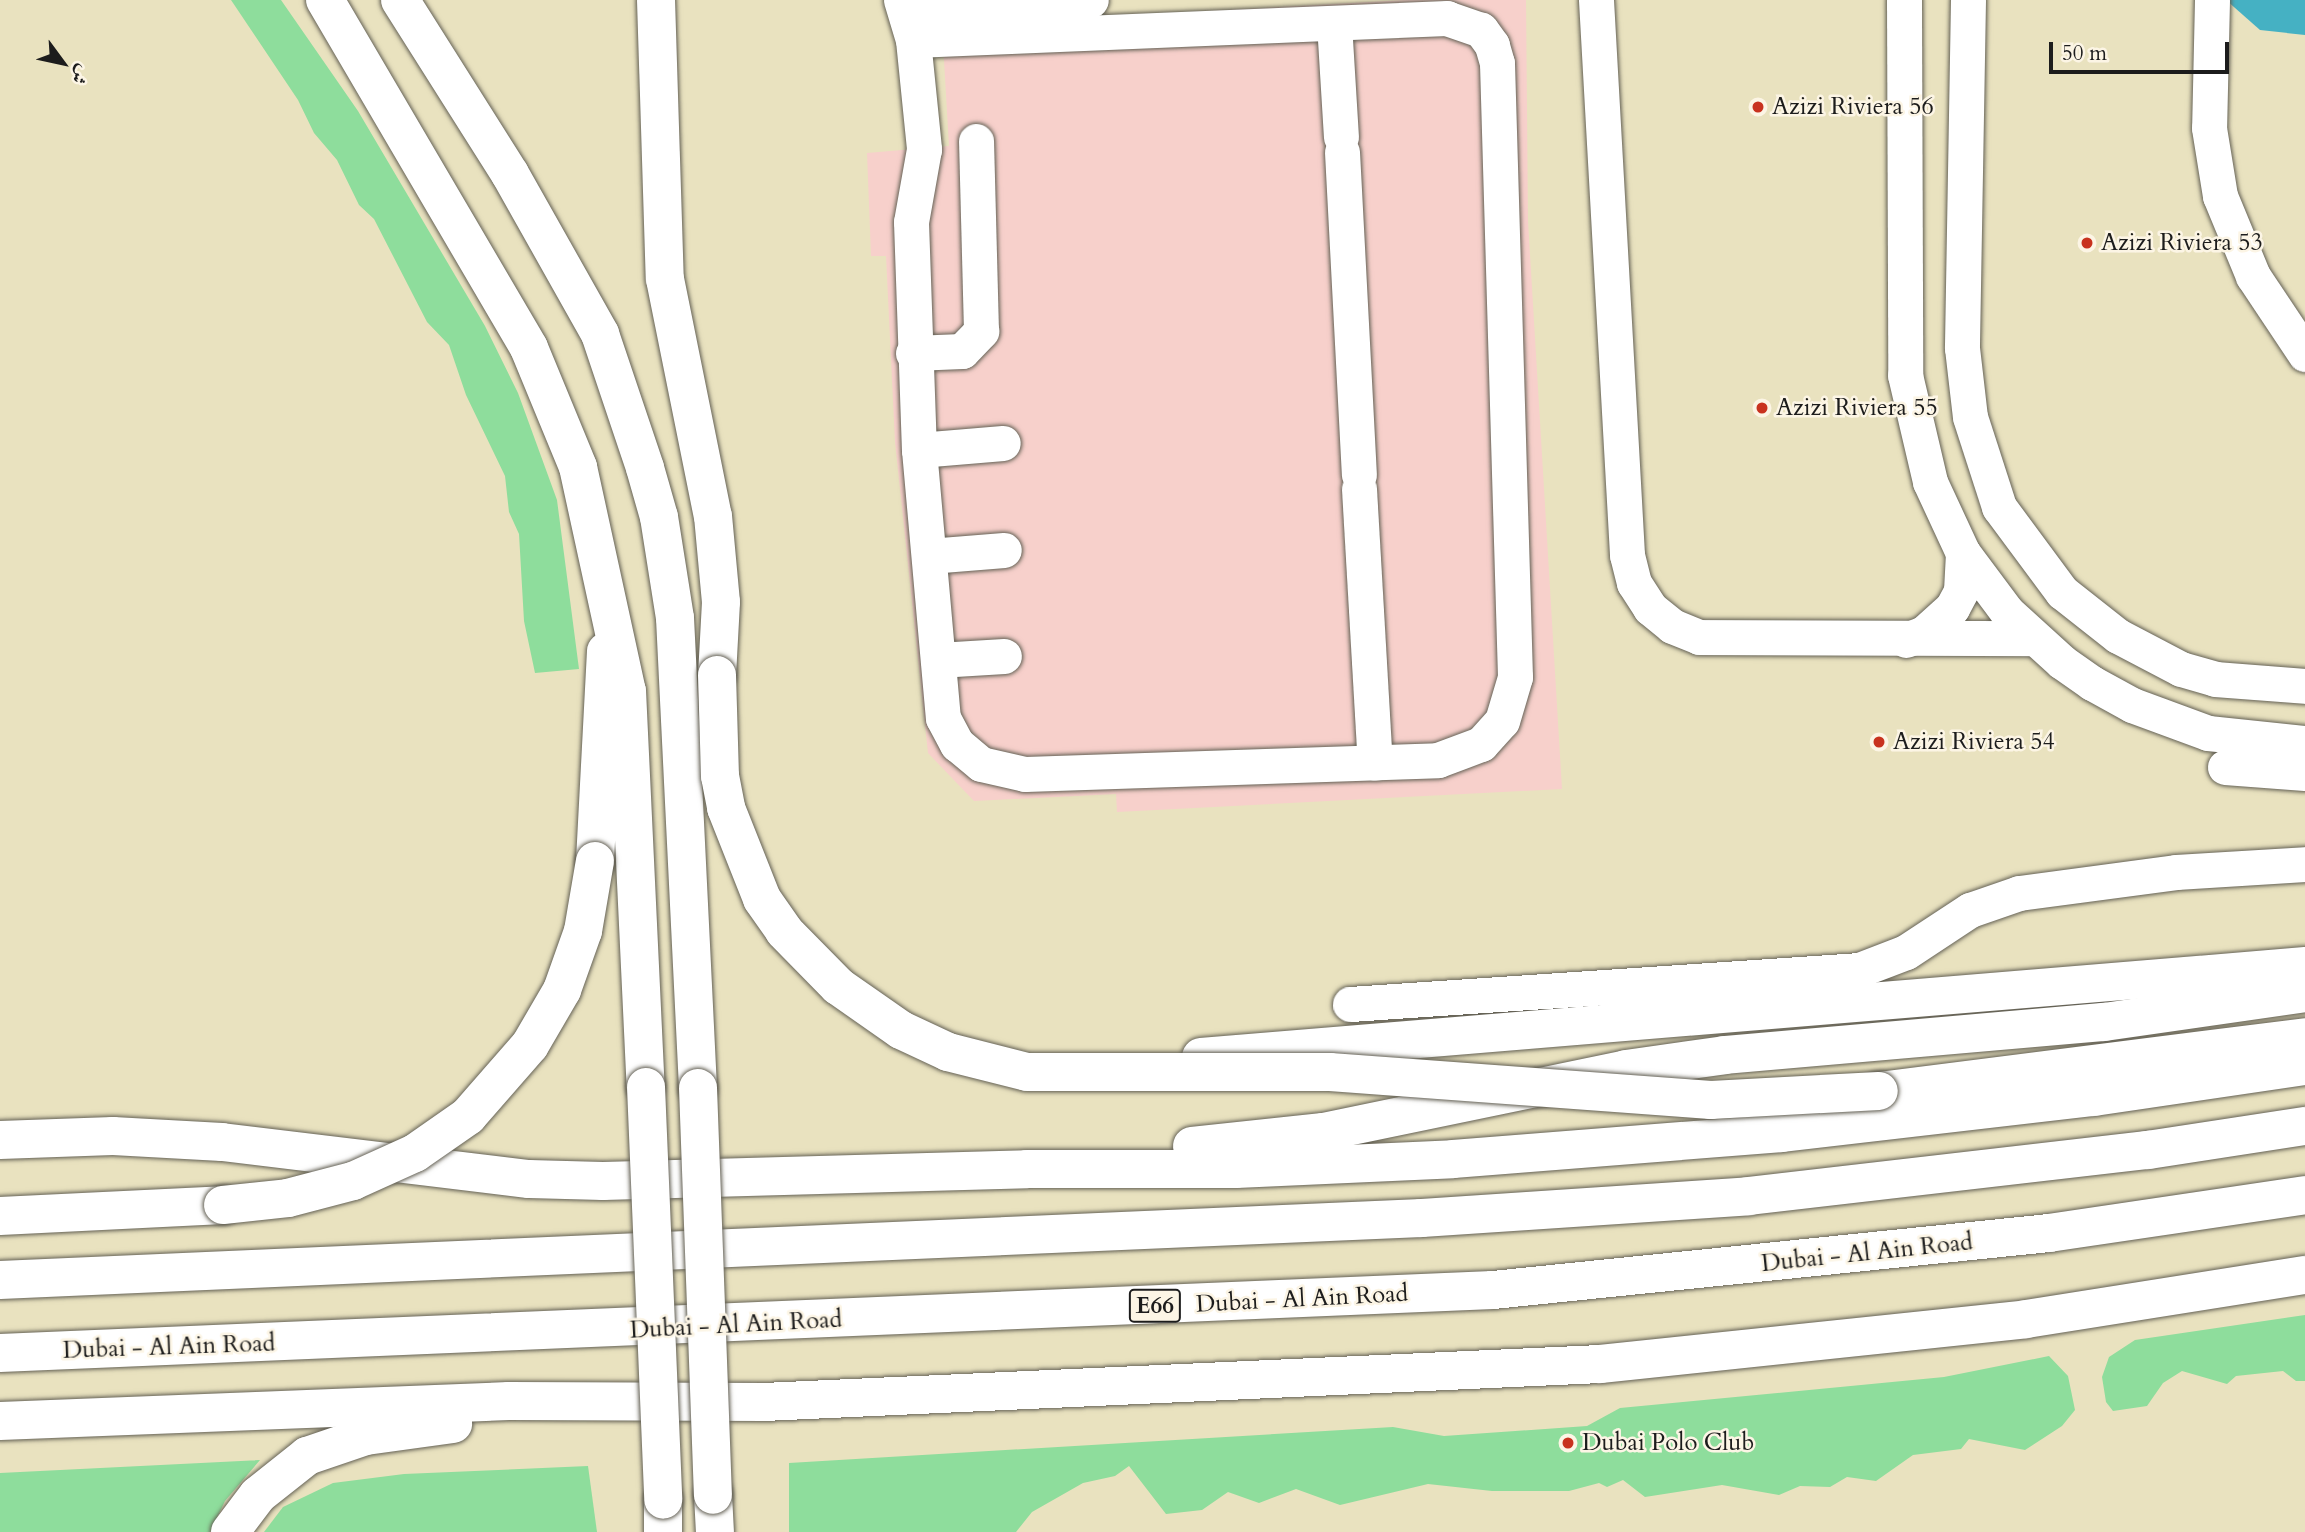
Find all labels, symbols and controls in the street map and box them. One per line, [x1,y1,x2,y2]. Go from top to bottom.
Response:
north arrow [28,28,98,98]
scale bar [2053,28,2233,72]
text: 50 m [2062,39,2107,68]
text: ش [65,59,97,89]
place label: Azizi Riviera 56 [1772,93,1934,121]
marker: Azizi Riviera 56 [1750,99,1766,115]
place label: Azizi Riviera 53 [2101,229,2263,257]
marker: Azizi Riviera 53 [2079,235,2095,251]
place label: Azizi Riviera 55 [1776,394,1938,422]
marker: Azizi Riviera 55 [1754,400,1770,416]
place label: Azizi Riviera 54 [1893,728,2055,756]
marker: Azizi Riviera 54 [1871,734,1887,750]
street label: Dubai - Al Ain Road [1760,1228,1974,1278]
street label: Dubai - Al Ain Road [1195,1279,1409,1319]
road number: E66 [1129,1287,1181,1326]
street label: Dubai - Al Ain Road [629,1305,843,1345]
street label: Dubai - Al Ain Road [62,1329,276,1365]
place label: Dubai Polo Club [1582,1429,1754,1457]
marker: Dubai Polo Club [1560,1435,1576,1451]

